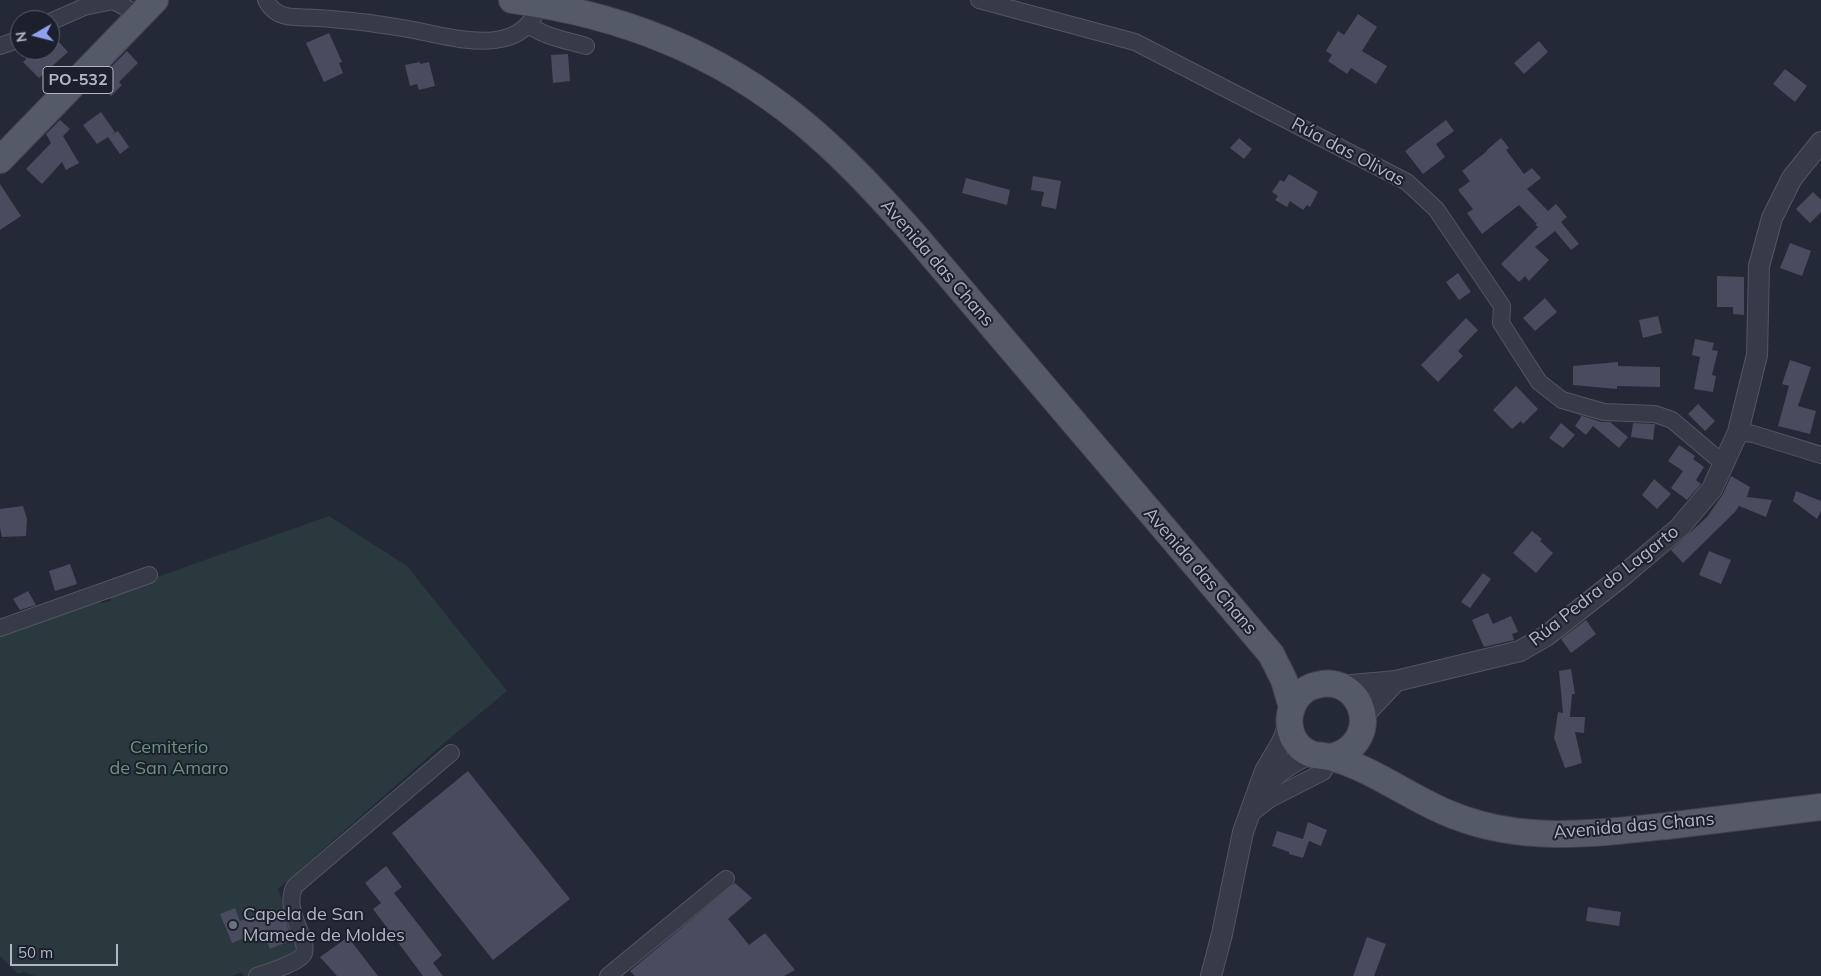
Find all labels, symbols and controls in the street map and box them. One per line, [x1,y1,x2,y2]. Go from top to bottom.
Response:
north arrow [10,10,60,60]
text: N [11,30,31,43]
road number: PO-532 [43,66,113,94]
street label: Rúa das Olivas [1288,113,1408,191]
street label: Avenida das Chans [876,195,998,331]
street label: Avenida das Chans [1139,503,1261,639]
street label: Rúa Pedra do Lagarto [1525,521,1683,651]
park label: Cemiterio de San Amaro [109,737,229,780]
street label: Avenida das Chans [1553,808,1715,844]
place label: Capela de San Mamede de Moldes [243,904,405,946]
marker: Capela de San Mamede de Moldes [227,919,239,931]
scale bar [12,934,120,966]
text: 50 m [18,943,53,962]

